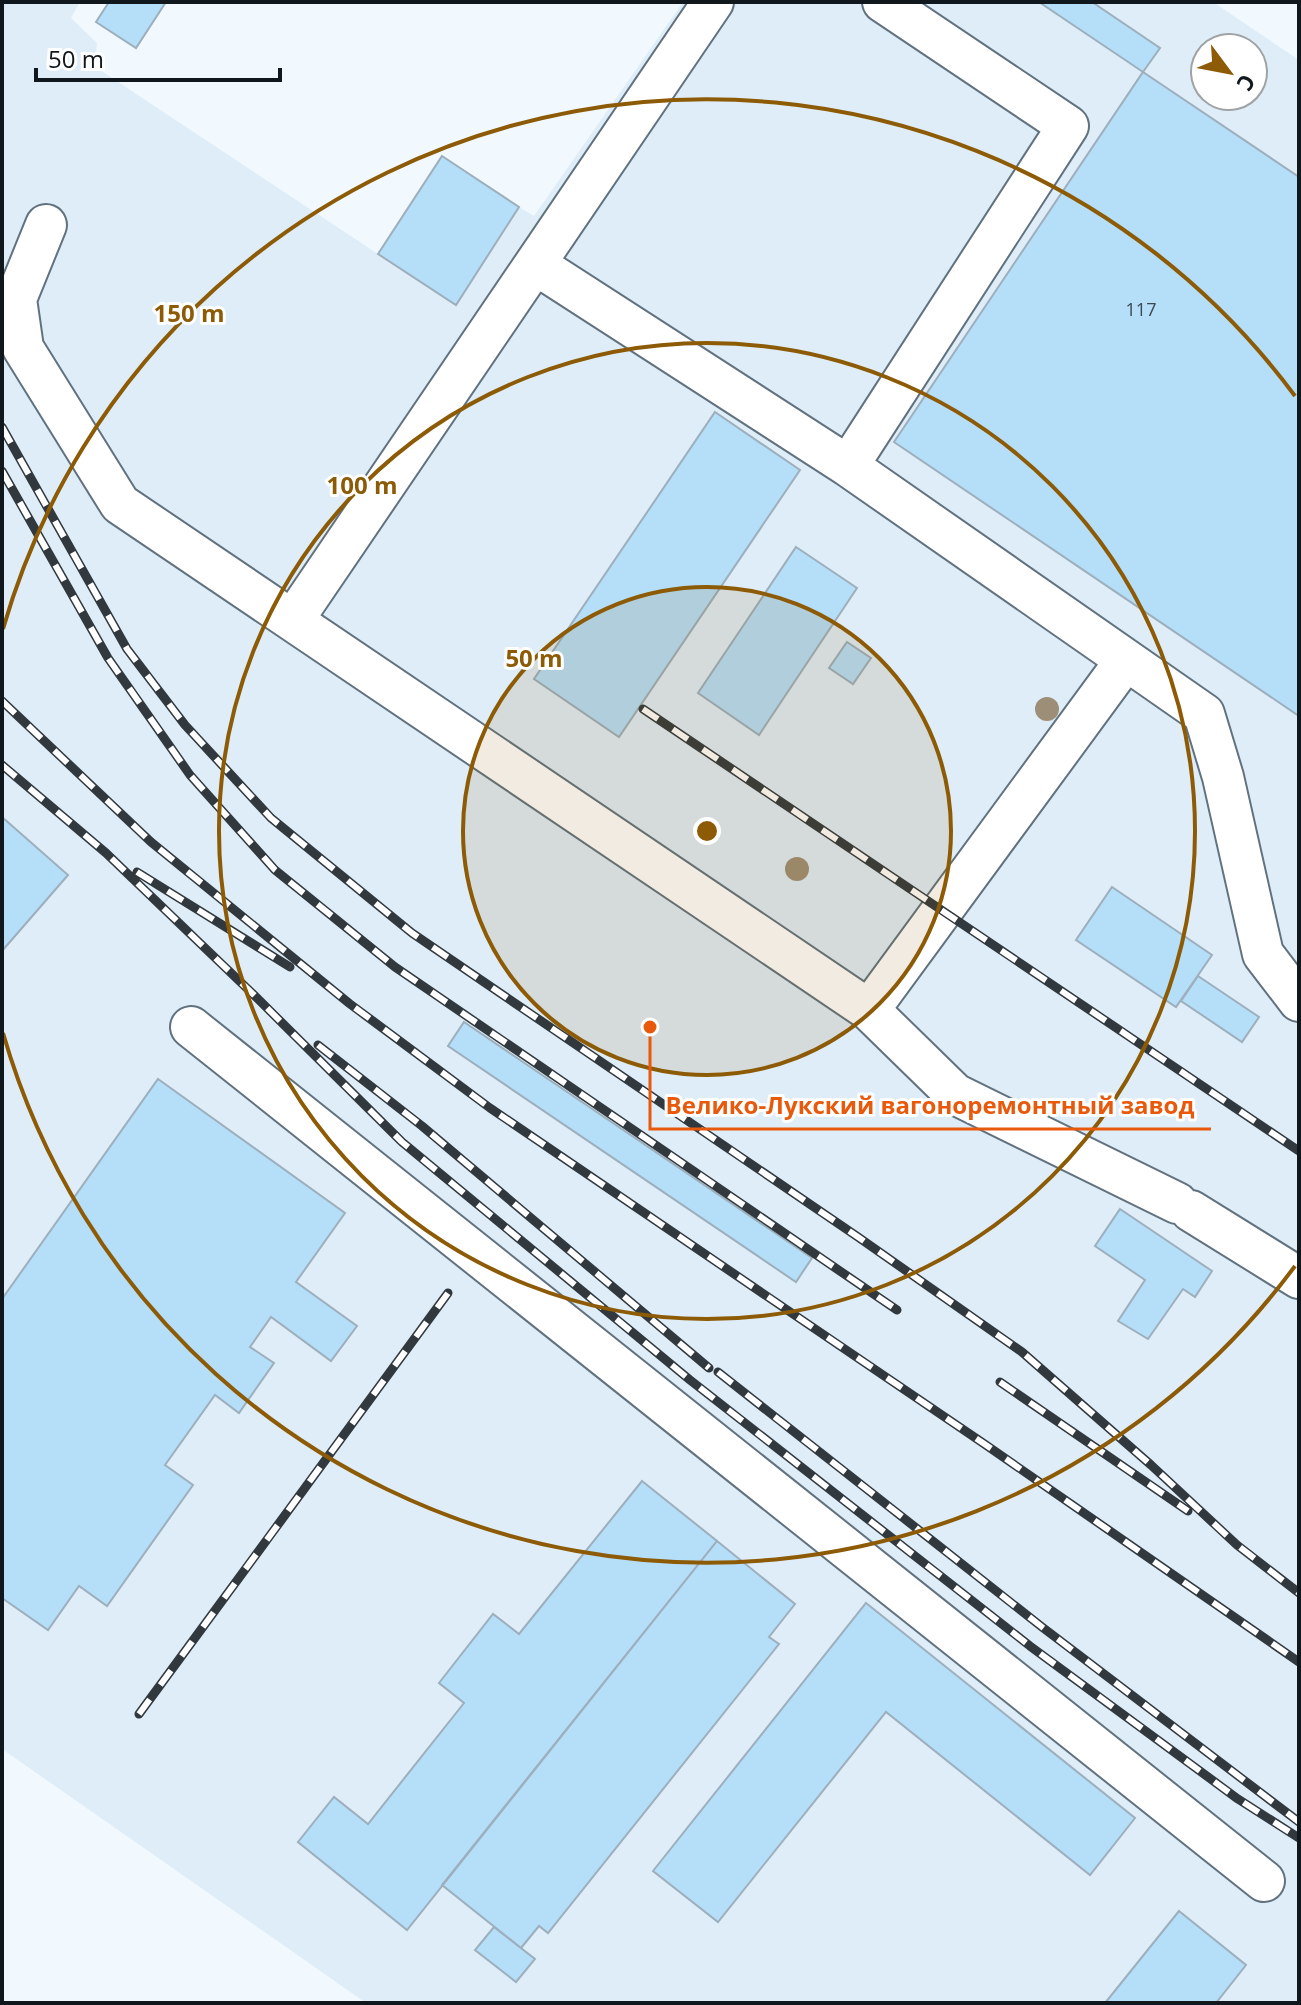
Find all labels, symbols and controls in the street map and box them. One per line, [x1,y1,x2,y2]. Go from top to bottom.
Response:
scale bar [36,32,280,82]
north arrow [1189,32,1269,112]
text: 50 m [48,42,104,75]
text: С [1230,69,1263,97]
text: 150 m [154,296,224,329]
house number: 117 [1126,297,1156,321]
text: 100 m [327,468,397,501]
text: 50 m [505,641,563,674]
centre of rings [693,817,721,845]
callout: Велико-Лукский вагоноремонтный завод [650,1081,1211,1129]
text: Велико-Лукский вагоноремонтный завод [666,1088,1194,1121]

